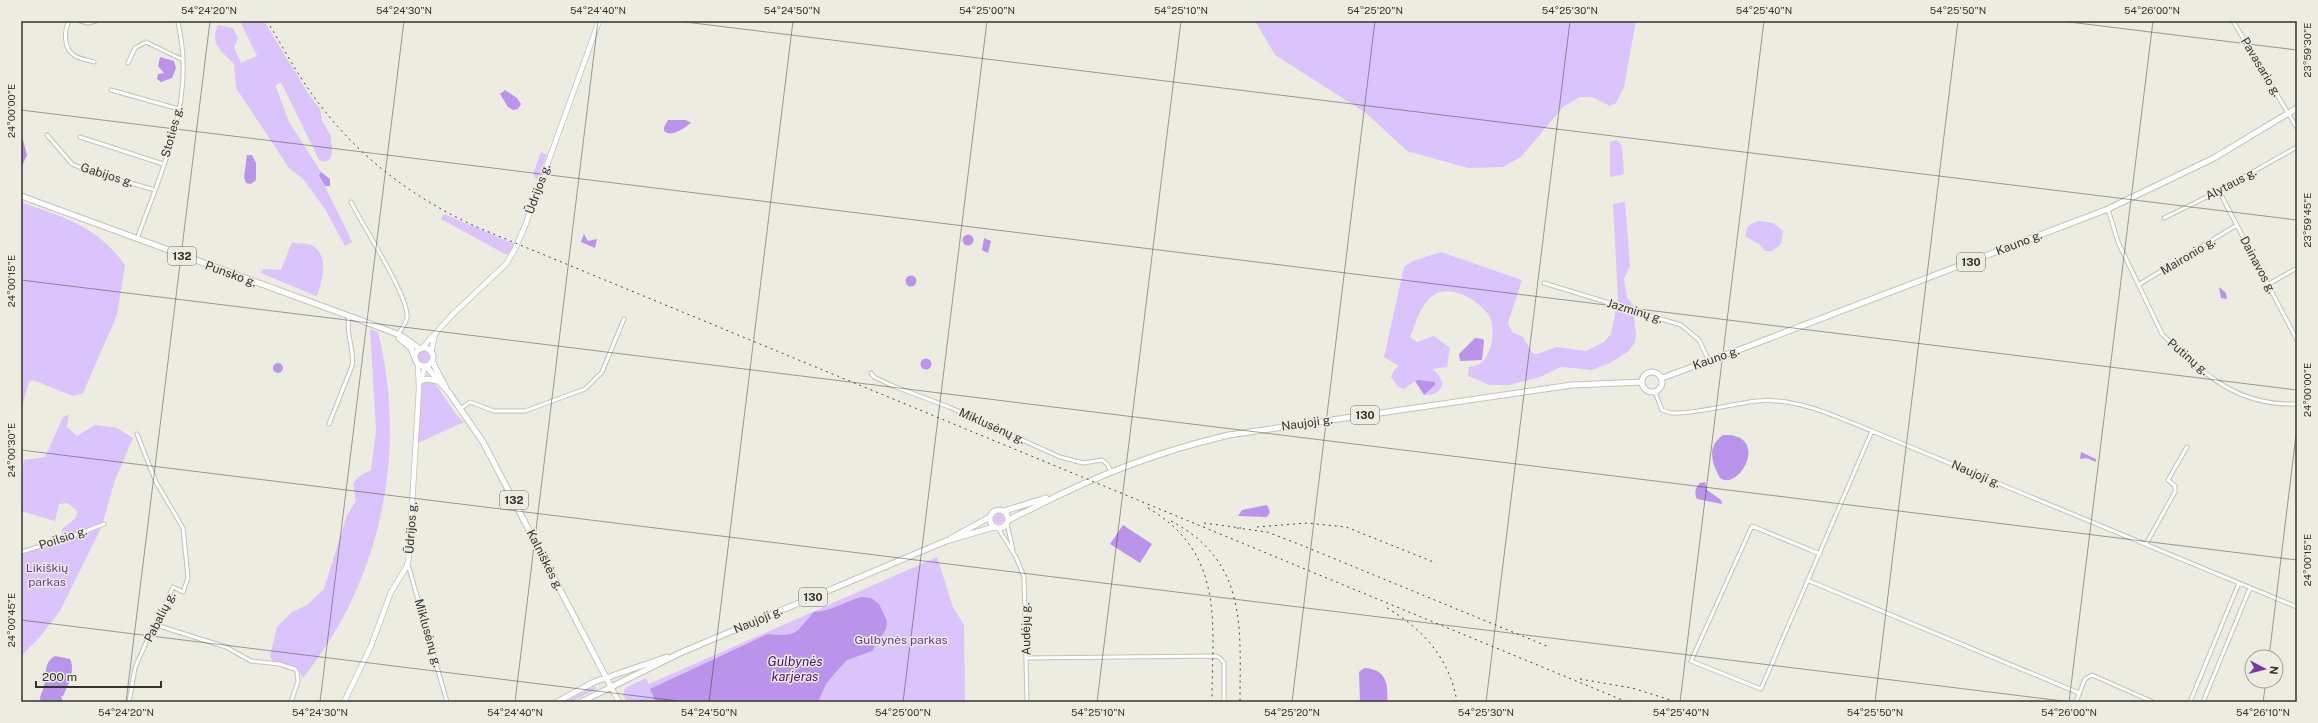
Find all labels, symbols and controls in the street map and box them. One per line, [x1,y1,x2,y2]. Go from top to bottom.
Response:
text: 54°24'20"N [181,4,237,16]
text: 54°24'30"N [376,4,432,16]
text: 54°24'40"N [570,4,626,16]
text: 54°24'50"N [764,4,820,16]
text: 54°25'00"N [959,4,1015,16]
text: 54°25'10"N [1154,4,1208,16]
text: 54°25'20"N [1347,4,1403,16]
text: 54°25'30"N [1542,4,1598,16]
text: 54°25'40"N [1736,4,1792,16]
text: 54°25'50"N [1930,4,1986,16]
text: 54°26'00"N [2124,4,2180,16]
text: 23°59'30"E [2301,23,2313,77]
street label: Pavasario g. [2238,35,2284,99]
text: 24°00'00"E [5,84,17,138]
street label: Stoties g. [158,105,186,159]
street label: Gabijos g. [79,160,135,190]
street label: Ūdrijos g. [522,162,554,216]
street label: Alytaus g. [2203,165,2259,203]
text: 23°59'45"E [2301,192,2313,248]
street label: Kauno g. [1994,228,2044,258]
street label: Maironio g. [2158,234,2218,278]
street label: Dainavos g. [2237,234,2279,296]
road number: 132 [168,247,196,265]
road number: 130 [1957,253,1985,271]
text: 24°00'15"E [5,255,17,307]
street label: Punsko g. [203,258,259,290]
street label: Jazminų g. [1605,296,1665,326]
street label: Putinų g. [2165,336,2211,378]
street label: Kauno g. [1691,343,1741,373]
text: 24°00'00"E [2301,363,2313,417]
street label: Miklusėnų g. [957,405,1027,447]
road number: 130 [1351,406,1379,424]
street label: Naujoji g. [1280,412,1334,434]
text: 24°00'30"E [5,423,17,477]
street label: Naujoji g. [1949,457,2003,491]
road number: 132 [500,491,528,509]
street label: Ūdrijos g. [402,501,420,555]
street label: Poilsio g. [37,524,89,552]
street label: Kalniškės g. [524,527,566,593]
text: 24°00'15"E [2301,534,2313,586]
park label: Likiškių parkas [26,561,68,589]
road number: 130 [799,588,827,606]
street label: Pabalių g. [141,590,179,644]
text: 24°00'45"E [5,593,17,647]
street label: Miklusėnų g. [412,597,444,669]
street label: Naujoji g. [731,603,785,637]
street label: Audėjų g. [1019,603,1033,655]
park label: Gulbynės parkas [854,633,948,647]
north arrow [2244,649,2284,689]
water label: Gulbynės karjeras [767,654,823,684]
scale bar [36,663,161,689]
text: N [2267,665,2280,675]
text: 200 m [42,670,77,684]
text: 54°24'20"N [98,706,154,718]
text: 54°24'30"N [292,706,348,718]
text: 54°24'40"N [487,706,543,718]
text: 54°24'50"N [681,706,737,718]
text: 54°25'00"N [875,706,931,718]
text: 54°25'10"N [1071,706,1125,718]
text: 54°25'20"N [1264,706,1320,718]
text: 54°25'30"N [1458,706,1514,718]
text: 54°25'40"N [1653,706,1709,718]
text: 54°25'50"N [1847,706,1903,718]
text: 54°26'00"N [2041,706,2097,718]
text: 54°26'10"N [2236,706,2290,718]

